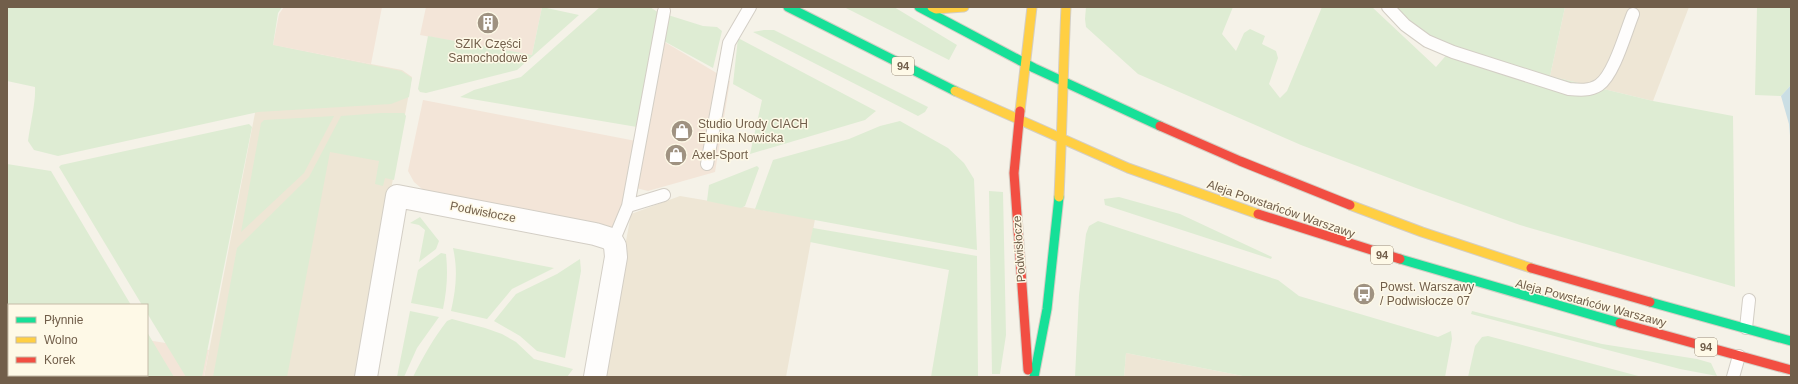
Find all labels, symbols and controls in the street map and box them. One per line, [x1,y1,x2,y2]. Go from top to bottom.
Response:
building icon: SZIK Części Samochodowe [475,10,501,36]
place label: SZIK Części Samochodowe [448,37,528,65]
road number: 94 [892,57,914,75]
place label: Studio Urody CIACH Eunika Nowicka [698,117,808,145]
shop icon: Studio Urody CIACH Eunika Nowicka [669,118,695,144]
shop icon: Axel-Sport [663,142,689,168]
place label: Axel-Sport [692,148,749,162]
street label: Aleja Powstańców Warszawy [1205,177,1357,241]
street label: Podwisłocze [449,199,517,225]
street label: Podwisłocze [1010,215,1028,283]
road number: 94 [1371,246,1393,264]
street label: Aleja Powstańców Warszawy [1514,276,1668,330]
place label: Powst. Warszawy / Podwisłocze 07 [1380,280,1474,308]
bus stop icon: Powst. Warszawy / Podwisłocze 07 [1351,281,1377,307]
legend [8,304,148,376]
text: Płynnie [44,313,84,327]
text: Wolno [44,333,78,347]
road number: 94 [1695,338,1717,356]
text: Korek [44,353,76,367]

